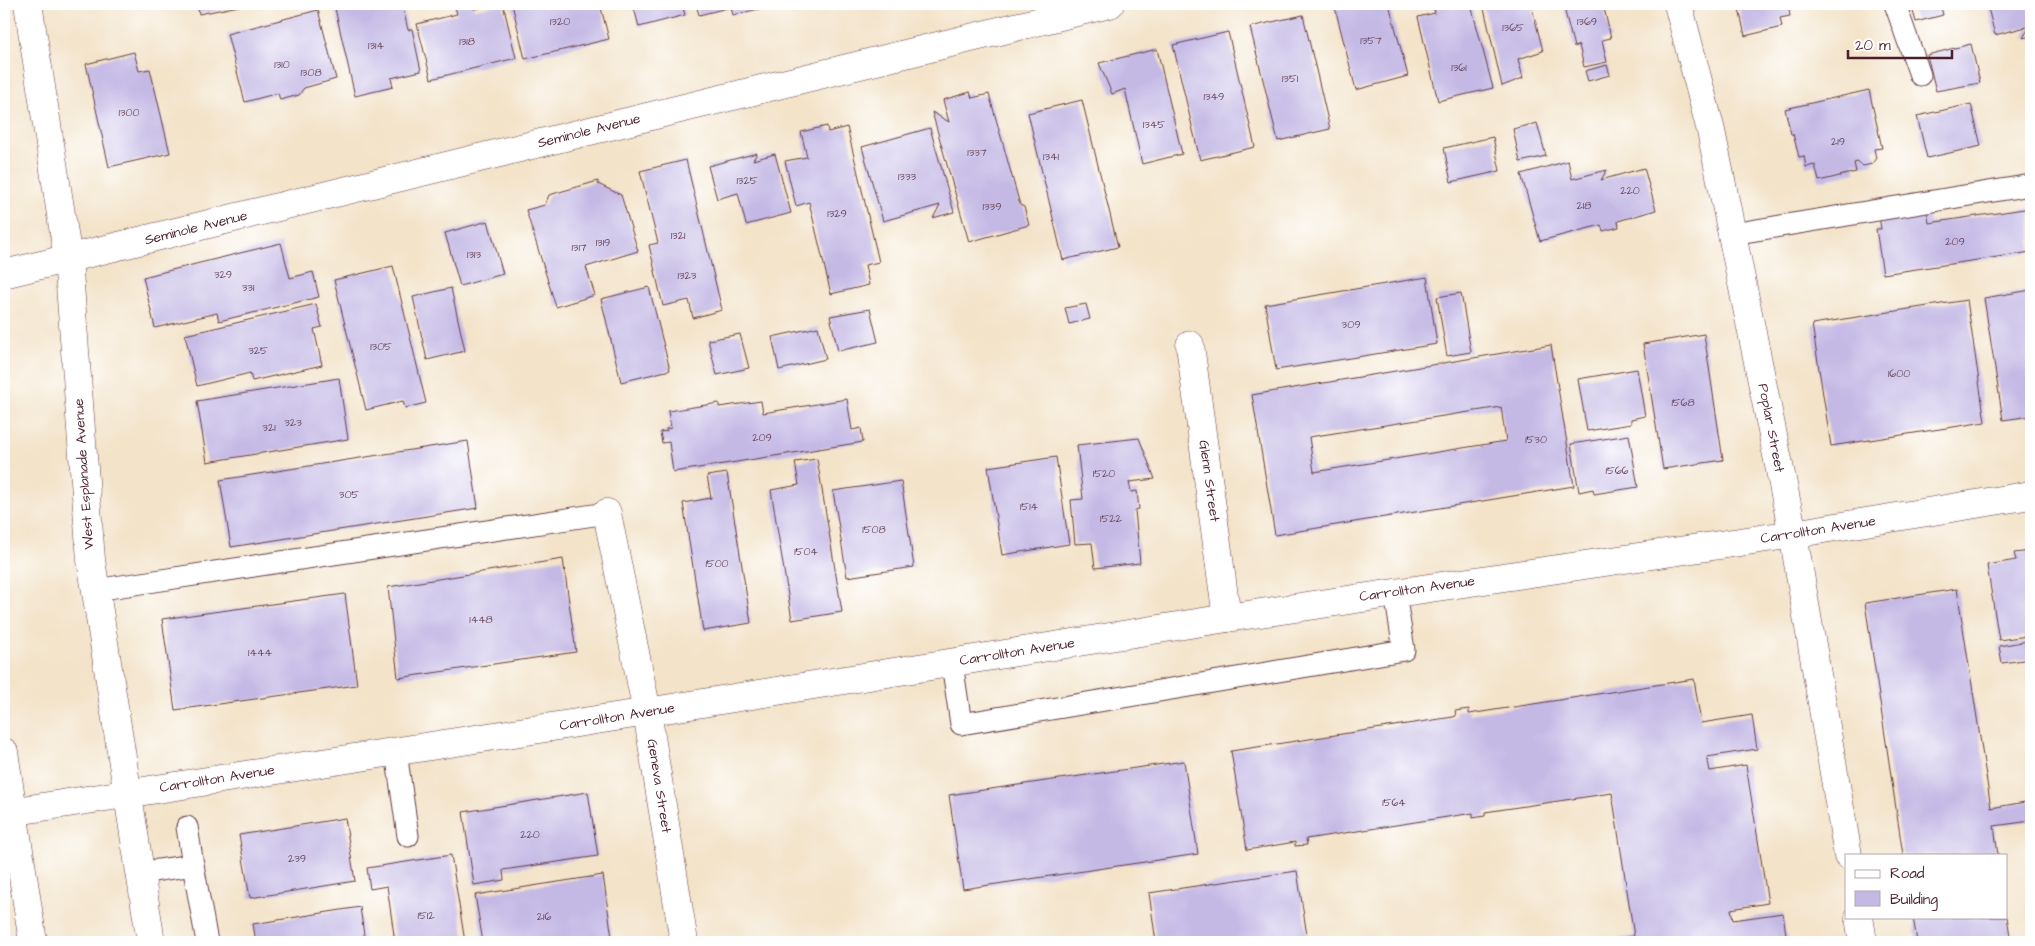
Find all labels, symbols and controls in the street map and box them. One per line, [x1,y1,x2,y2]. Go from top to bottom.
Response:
house number: 1320 [550,14,570,29]
house number: 1369 [1577,14,1597,29]
house number: 1365 [1502,20,1524,35]
scale bar [1848,28,1951,60]
house number: 1357 [1360,33,1382,48]
house number: 1318 [459,34,475,49]
text: 20 m [1855,35,1891,56]
house number: 1314 [368,38,384,53]
house number: 1310 [274,57,290,72]
house number: 1361 [1451,60,1467,75]
house number: 1308 [300,65,322,80]
house number: 1351 [1282,71,1299,86]
house number: 1349 [1204,89,1224,104]
house number: 1300 [119,105,139,120]
street label: Seminole Avenue [535,108,643,153]
house number: 1345 [1143,117,1165,132]
house number: 219 [1831,134,1845,149]
house number: 1337 [967,145,987,160]
house number: 1341 [1043,149,1060,164]
house number: 1333 [898,169,916,184]
house number: 1325 [736,173,758,188]
house number: 220 [1620,183,1640,198]
house number: 218 [1577,198,1591,213]
house number: 1339 [983,199,1001,214]
street label: Seminole Avenue [142,205,250,250]
house number: 1329 [827,206,847,221]
house number: 1321 [671,228,686,243]
house number: 209 [1945,234,1965,249]
house number: 1319 [596,235,610,250]
house number: 1317 [571,240,587,255]
house number: 1313 [467,247,481,262]
house number: 329 [214,267,232,282]
house number: 1323 [678,268,697,283]
house number: 331 [242,280,255,295]
house number: 309 [1342,317,1360,332]
house number: 1305 [370,339,392,354]
house number: 325 [248,343,268,358]
house number: 1600 [1888,366,1910,381]
street label: Poplar Street [1753,382,1790,475]
house number: 1568 [1671,395,1695,410]
street label: West Esplanade Avenue [69,397,99,550]
house number: 323 [284,415,302,430]
house number: 321 [262,420,276,435]
house number: 209 [752,430,772,445]
house number: 1530 [1525,432,1547,447]
street label: Glenn Street [1193,439,1225,523]
house number: 1566 [1606,463,1629,478]
house number: 1520 [1093,466,1115,481]
house number: 305 [339,487,359,502]
house number: 1514 [1020,499,1039,514]
house number: 1522 [1100,511,1123,526]
street label: Carrollton Avenue [1759,511,1877,549]
house number: 1508 [862,522,886,537]
house number: 1504 [794,544,818,559]
house number: 1500 [705,556,729,571]
street label: Carrollton Avenue [1358,571,1476,607]
house number: 1448 [469,612,493,627]
street label: Carrollton Avenue [958,633,1076,671]
house number: 1444 [248,645,272,660]
street label: Carrollton Avenue [558,698,676,736]
street label: Geneva Street [642,738,676,835]
street label: Carrollton Avenue [158,760,276,798]
house number: 1564 [1382,795,1406,810]
house number: 220 [520,827,540,842]
house number: 239 [288,851,306,866]
legend [1845,854,2008,918]
text: Road [1890,863,1925,884]
text: Building [1890,889,1938,911]
house number: 1512 [418,908,435,923]
house number: 216 [537,909,551,924]

